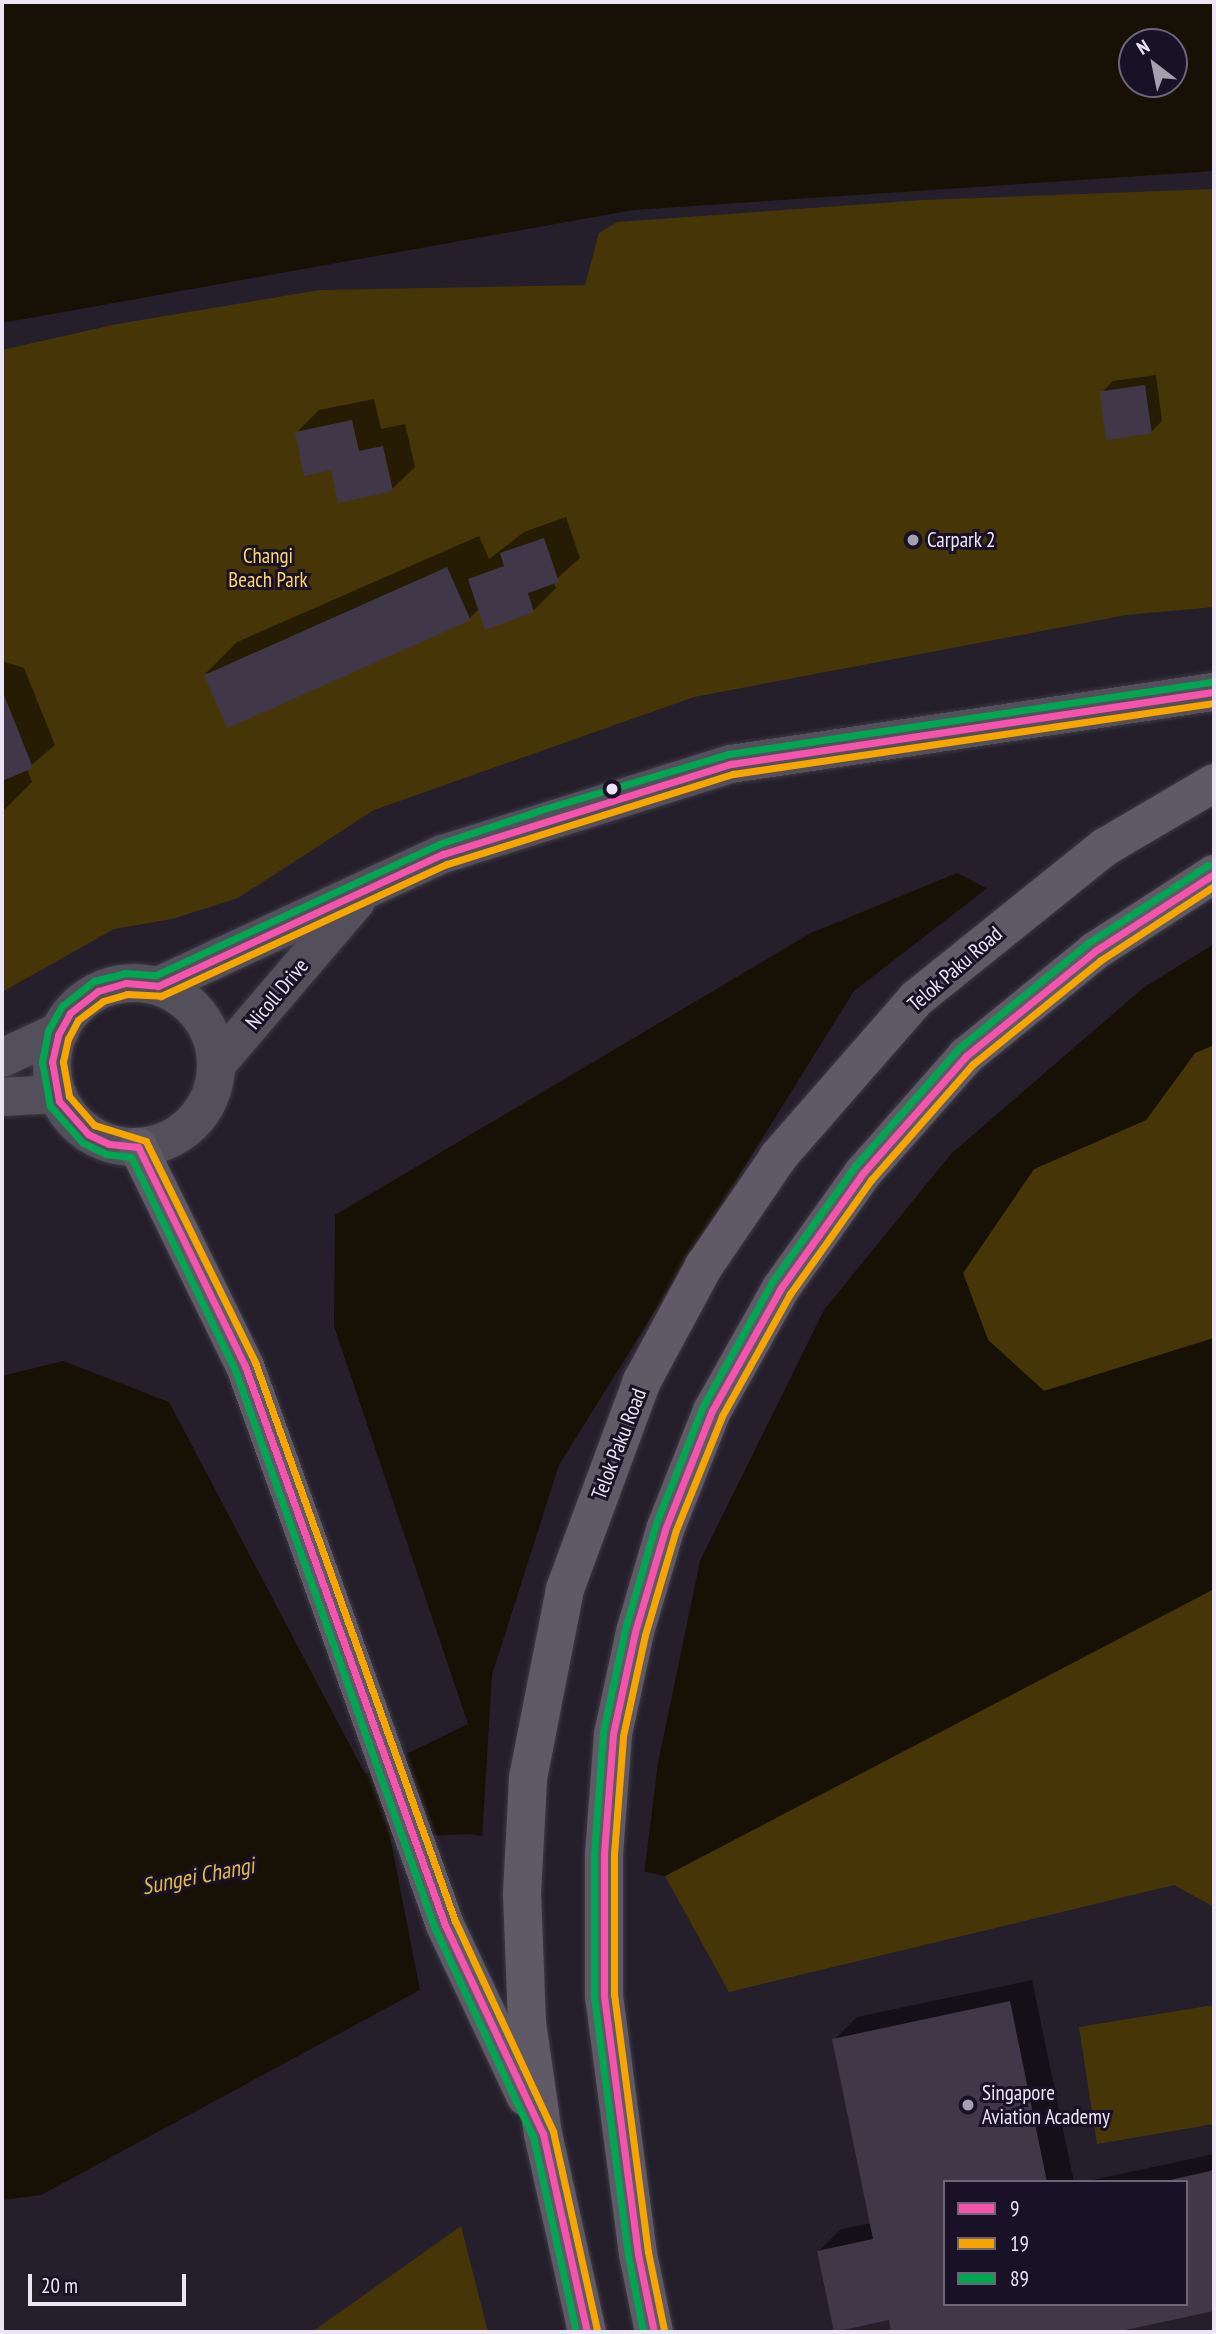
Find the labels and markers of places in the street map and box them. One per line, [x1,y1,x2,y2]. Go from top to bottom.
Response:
place label: Carpark 2 [927,527,996,553]
marker: Carpark 2 [905,532,921,548]
unlabelled marker [605,782,619,796]
place label: Singapore Aviation Academy [982,2080,1110,2130]
marker: Singapore Aviation Academy [960,2097,976,2113]

